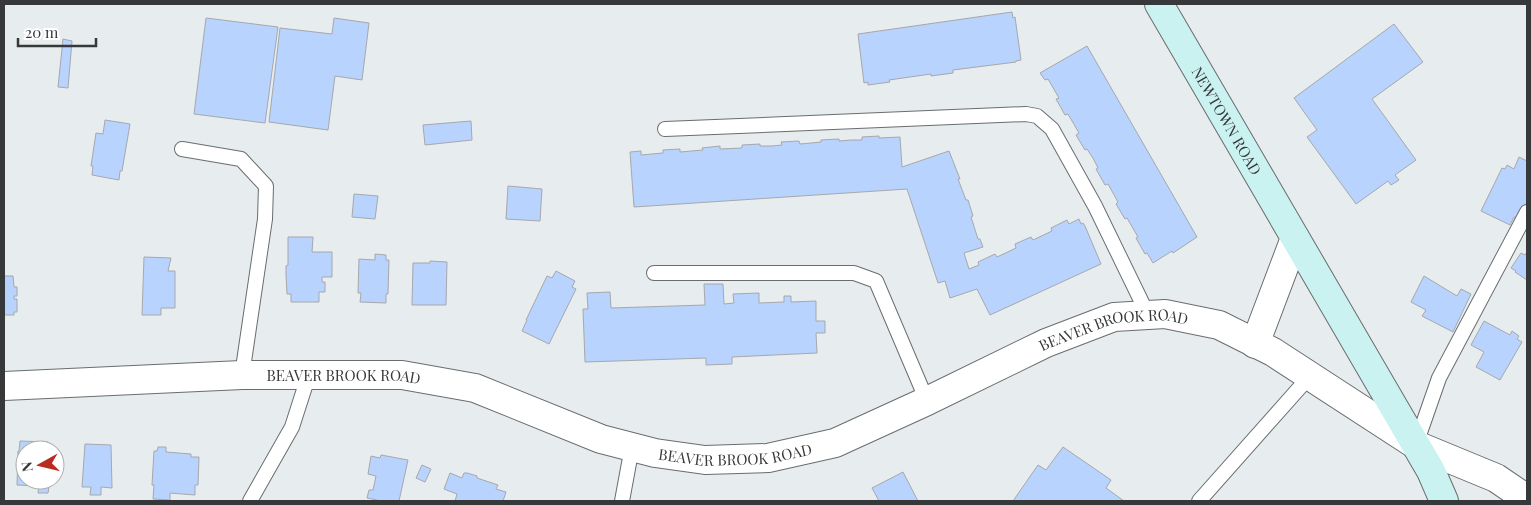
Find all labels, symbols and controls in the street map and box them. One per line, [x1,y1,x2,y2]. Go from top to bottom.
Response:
scale bar [18,15,95,47]
text: 20 m [25,22,59,42]
street label: NEWTOWN ROAD [1188,63,1266,179]
street label: BEAVER BROOK ROAD [1035,304,1190,355]
street label: BEAVER BROOK ROAD [267,365,423,388]
street label: BEAVER BROOK ROAD [657,438,814,470]
north arrow [15,440,65,490]
text: N [17,461,37,473]

